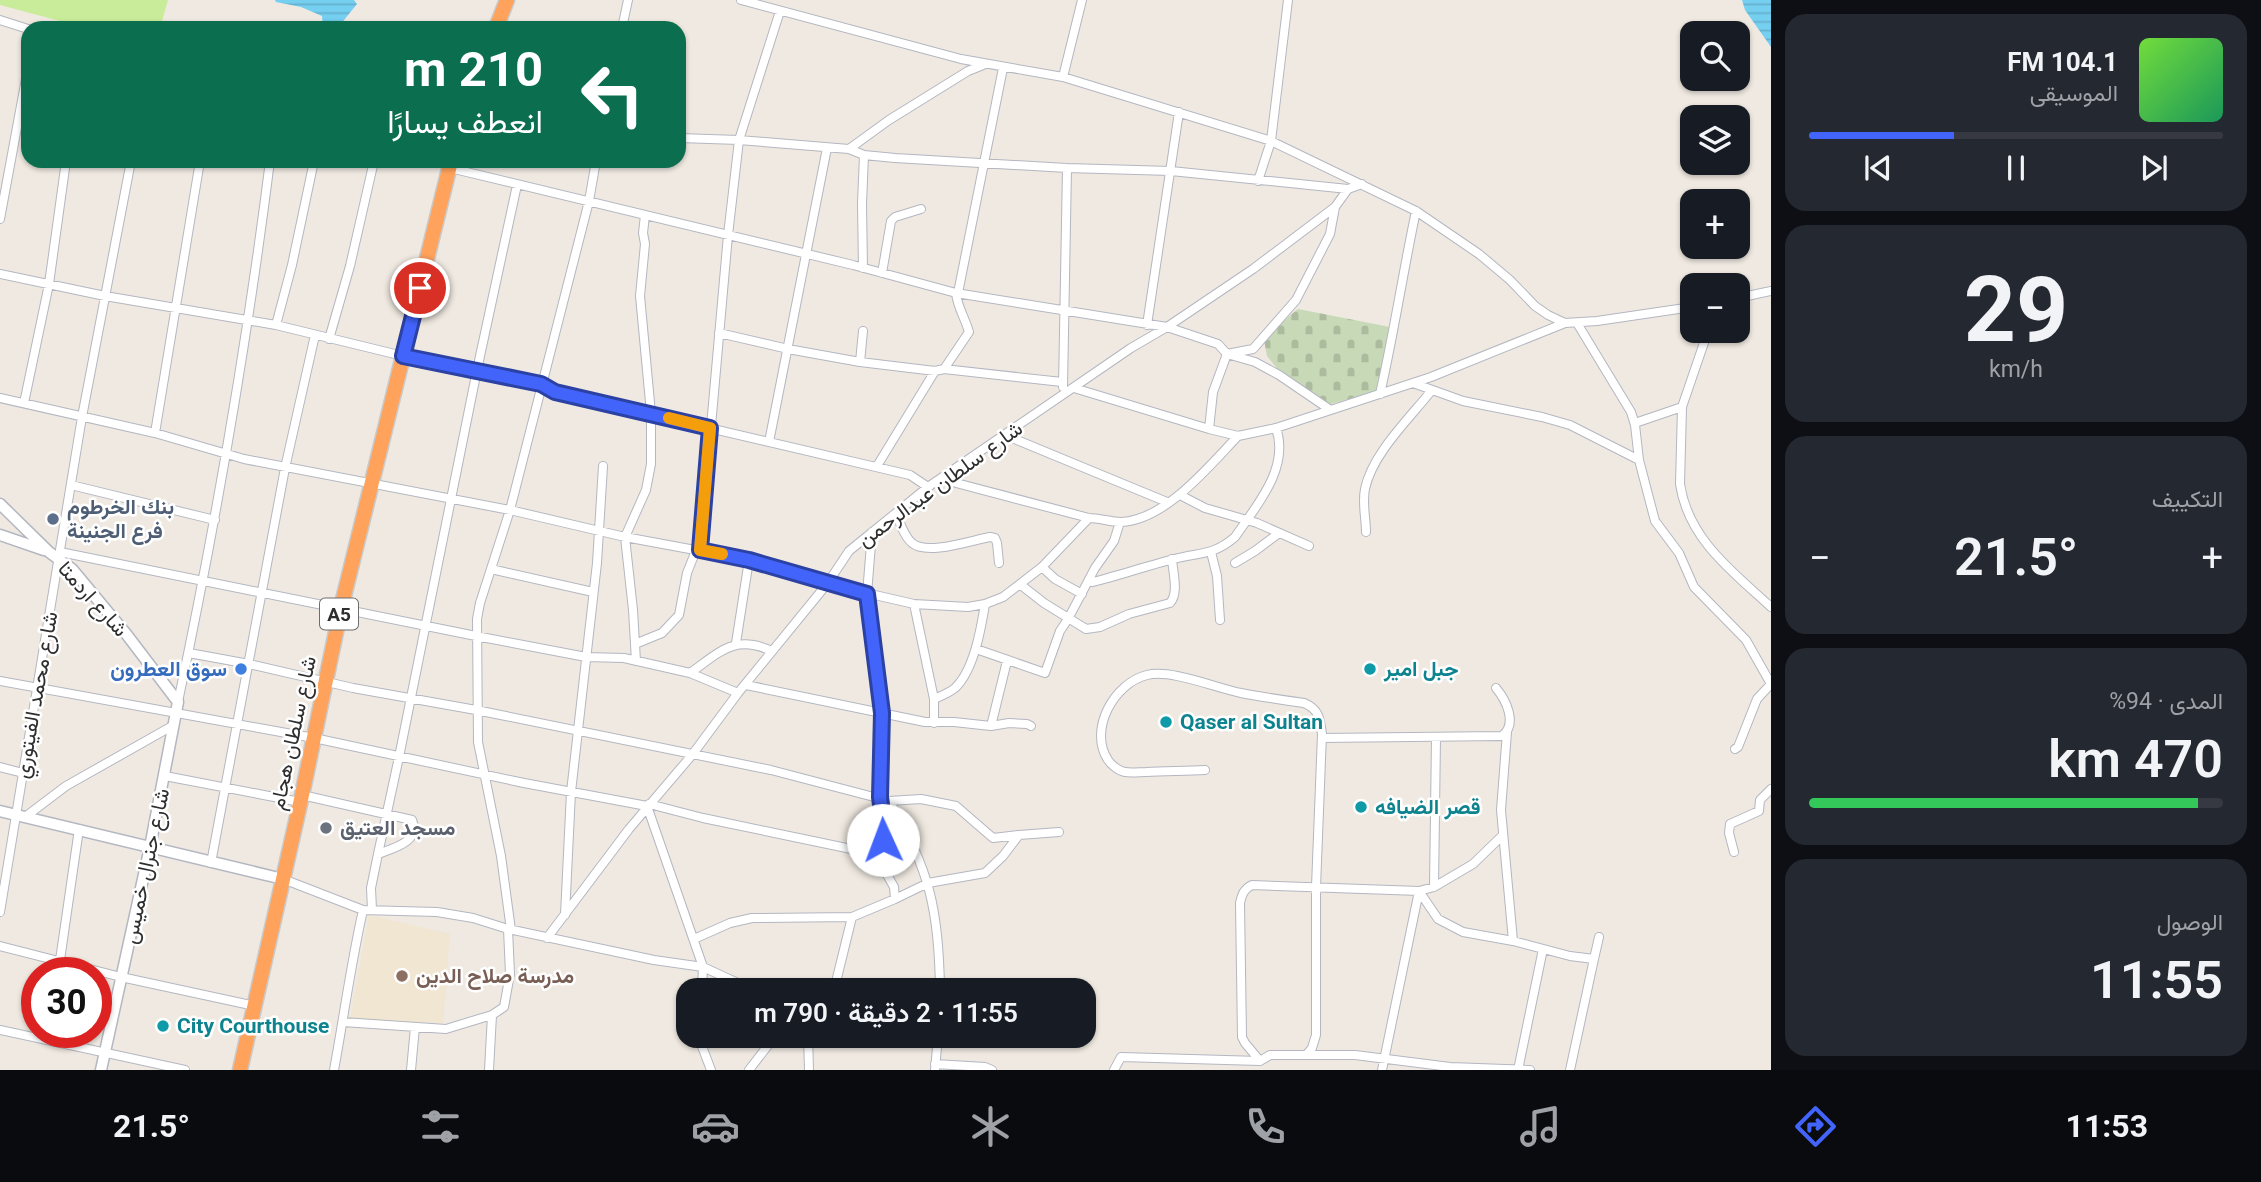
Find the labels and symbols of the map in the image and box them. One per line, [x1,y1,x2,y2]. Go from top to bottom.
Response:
pin [390,258,450,318]
street label: شارع سلطان عبدالرحمن [853,416,1028,553]
place label: بنك الخرطوم فرع الجنينة [67,495,174,545]
marker: بنك الخرطوم فرع الجنينة [45,511,61,527]
street label: شارع اردمتا [52,557,133,643]
road number: A5 [320,598,358,629]
street label: شارع محمد الفيتوري [9,610,67,781]
street label: شارع سلطان هجام [265,654,323,813]
place label: سوق العطرون [110,657,227,682]
place label: جبل امير [1383,657,1459,682]
marker: سوق العطرون [233,661,249,677]
marker: جبل امير [1362,661,1378,677]
place label: Qaser al Sultan [1180,710,1323,734]
marker: Qaser al Sultan [1158,714,1174,730]
street label: شارع جنرال خميس [118,786,176,946]
place label: قصر الضيافه [1375,795,1481,820]
marker: قصر الضيافه [1353,799,1369,815]
position arrow [846,803,920,877]
place label: مسجد العتيق [340,816,455,840]
marker: مسجد العتيق [318,820,334,836]
speed limit sign: 30 [21,957,112,1048]
place label: مدرسة صلاح الدين [416,964,574,990]
marker: مدرسة صلاح الدين [394,968,410,984]
place label: City Courthouse [177,1014,329,1038]
marker: City Courthouse [155,1018,171,1034]

